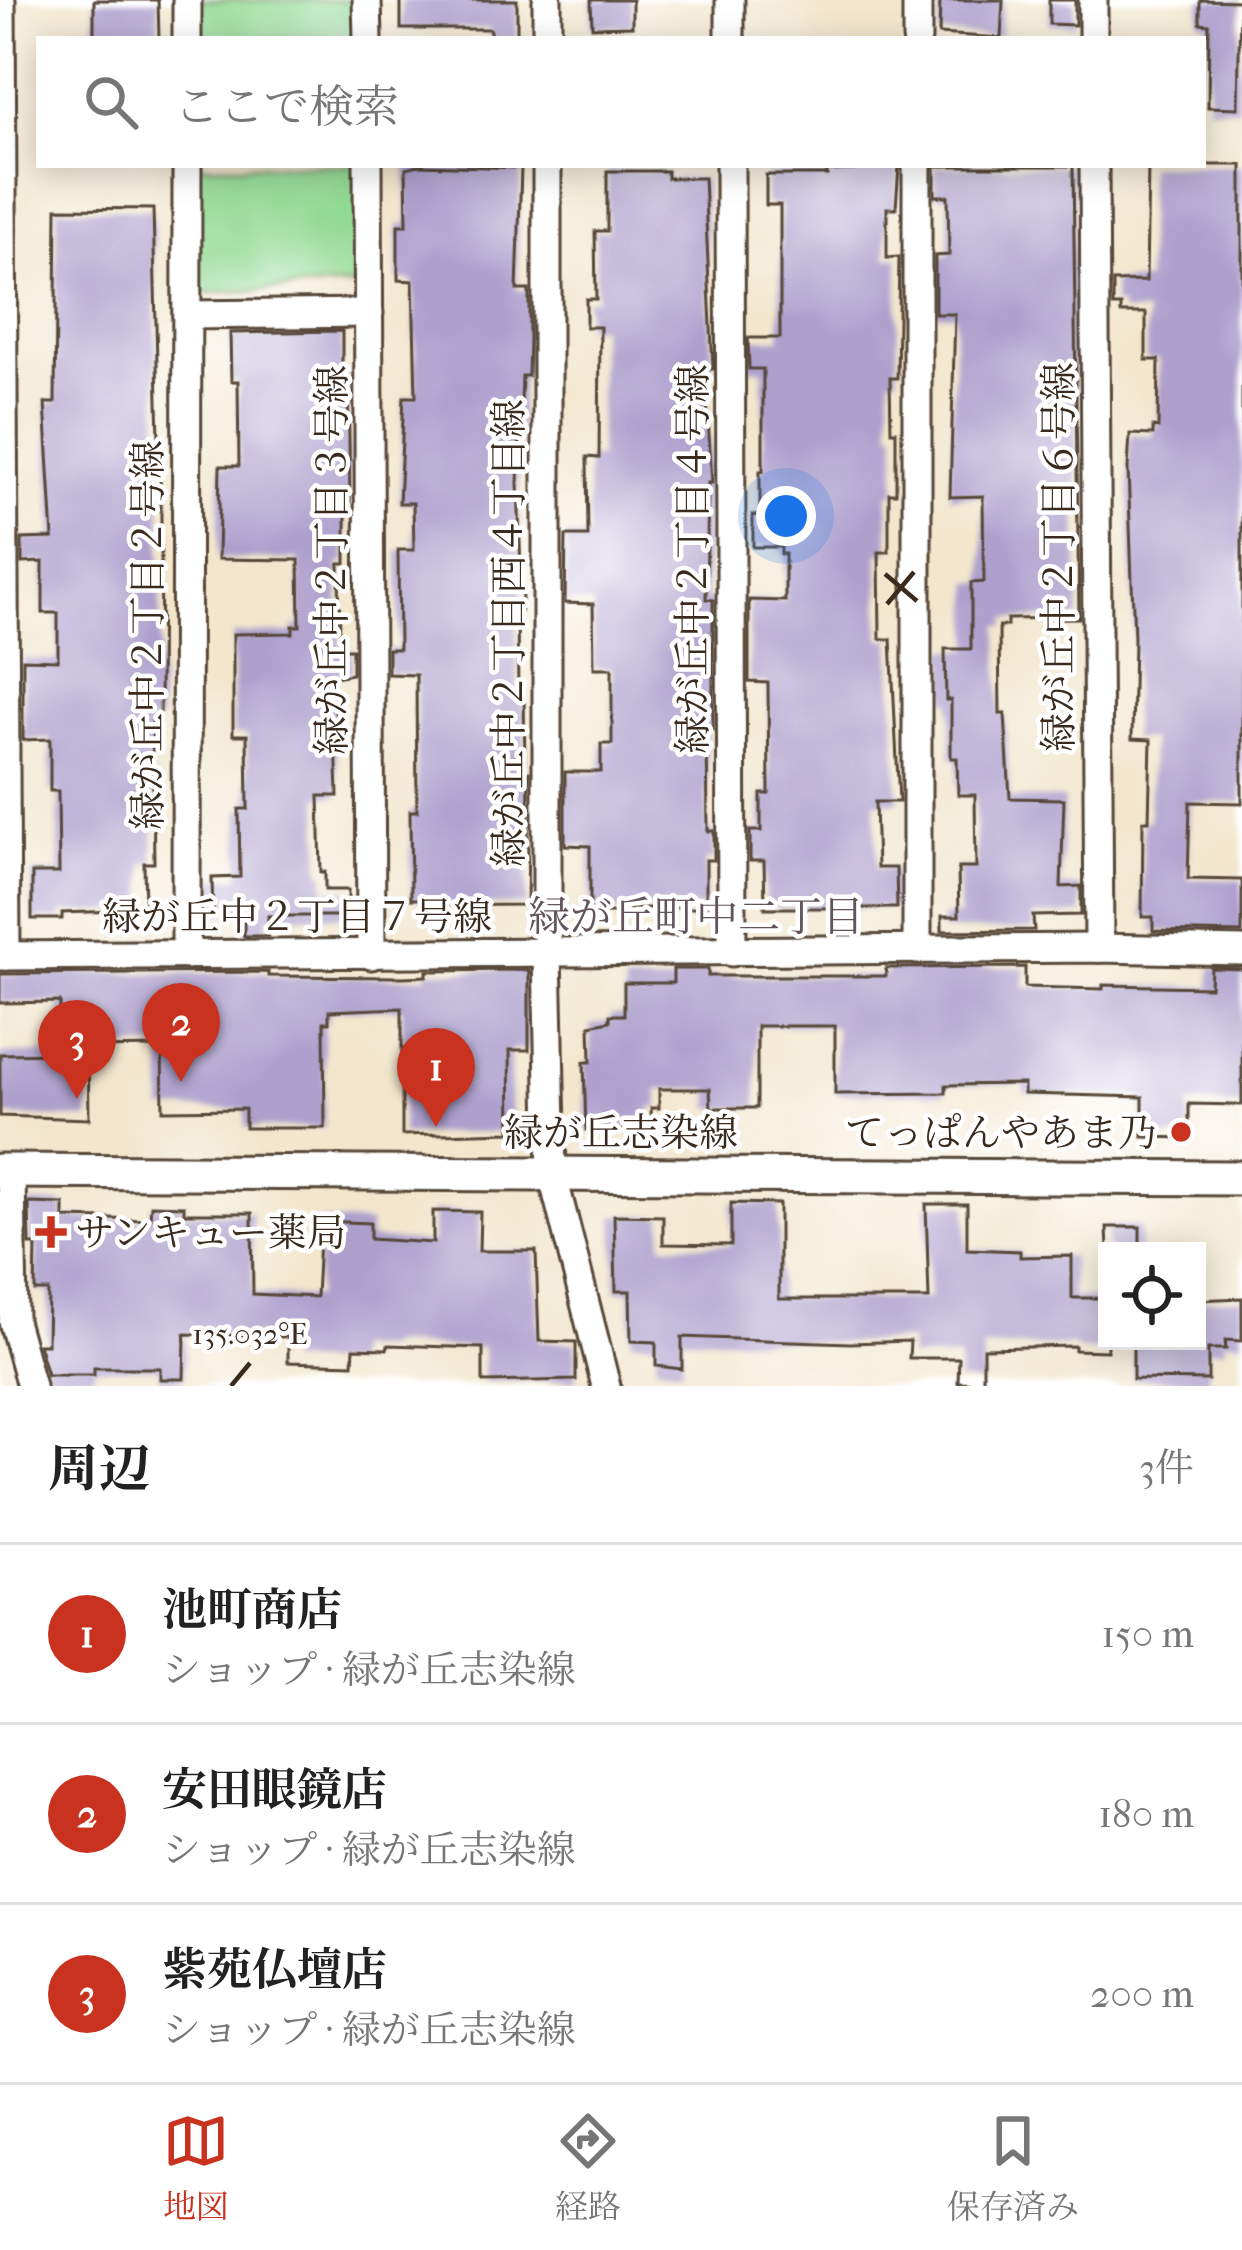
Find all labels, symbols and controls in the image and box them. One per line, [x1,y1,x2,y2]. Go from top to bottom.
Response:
search box [36,36,1206,168]
icon: search [78,69,144,135]
text: ここで検索 [174,81,399,134]
street label: 緑が丘中２丁目６号線 [1036,362,1082,752]
street label: 緑が丘中２丁目４号線 [670,364,716,754]
street label: 緑が丘中２丁目３号線 [309,365,355,755]
street label: 緑が丘中２丁目西４丁目線 [486,399,532,867]
street label: 緑が丘中２丁目２号線 [125,440,171,830]
your location [756,486,816,546]
district label: 緑が丘町中二丁目 [528,893,864,942]
street label: 緑が丘中２丁目７号線 [102,894,492,940]
pin: 2 [142,983,220,1082]
pin: 3 [38,1000,116,1099]
pin: 1 [397,1028,475,1127]
street label: 緑が丘志染線 [504,1110,738,1156]
place label: てっぱんやあま乃 [845,1110,1157,1156]
marker: てっぱんやあま乃 [1168,1119,1194,1145]
place label: サンキュー薬局 [75,1210,346,1256]
marker: サンキュー薬局 [38,1219,64,1245]
map controls [1098,1242,1206,1350]
button: locate [1098,1242,1206,1350]
text: 135.032°E [192,1317,308,1352]
text: 周辺 [48,1439,150,1499]
text: 3件 [1139,1445,1194,1491]
text: 池町商店 [162,1584,342,1637]
text: 1 [80,1611,94,1657]
text: 150 m [1101,1611,1194,1657]
text: ショップ · 緑が丘志染線 [162,1647,576,1693]
text: 安田眼鏡店 [162,1764,387,1817]
text: 2 [77,1791,97,1837]
text: 180 m [1098,1791,1194,1837]
text: ショップ · 緑が丘志染線 [162,1827,576,1873]
text: 紫苑仏壇店 [162,1944,387,1997]
text: 3 [79,1971,95,2017]
text: 200 m [1090,1971,1194,2017]
text: ショップ · 緑が丘志染線 [162,2007,576,2053]
tab: 地図 [163,2108,229,2227]
tab: 経路 [555,2108,621,2227]
tab: 保存済み [947,2108,1079,2227]

